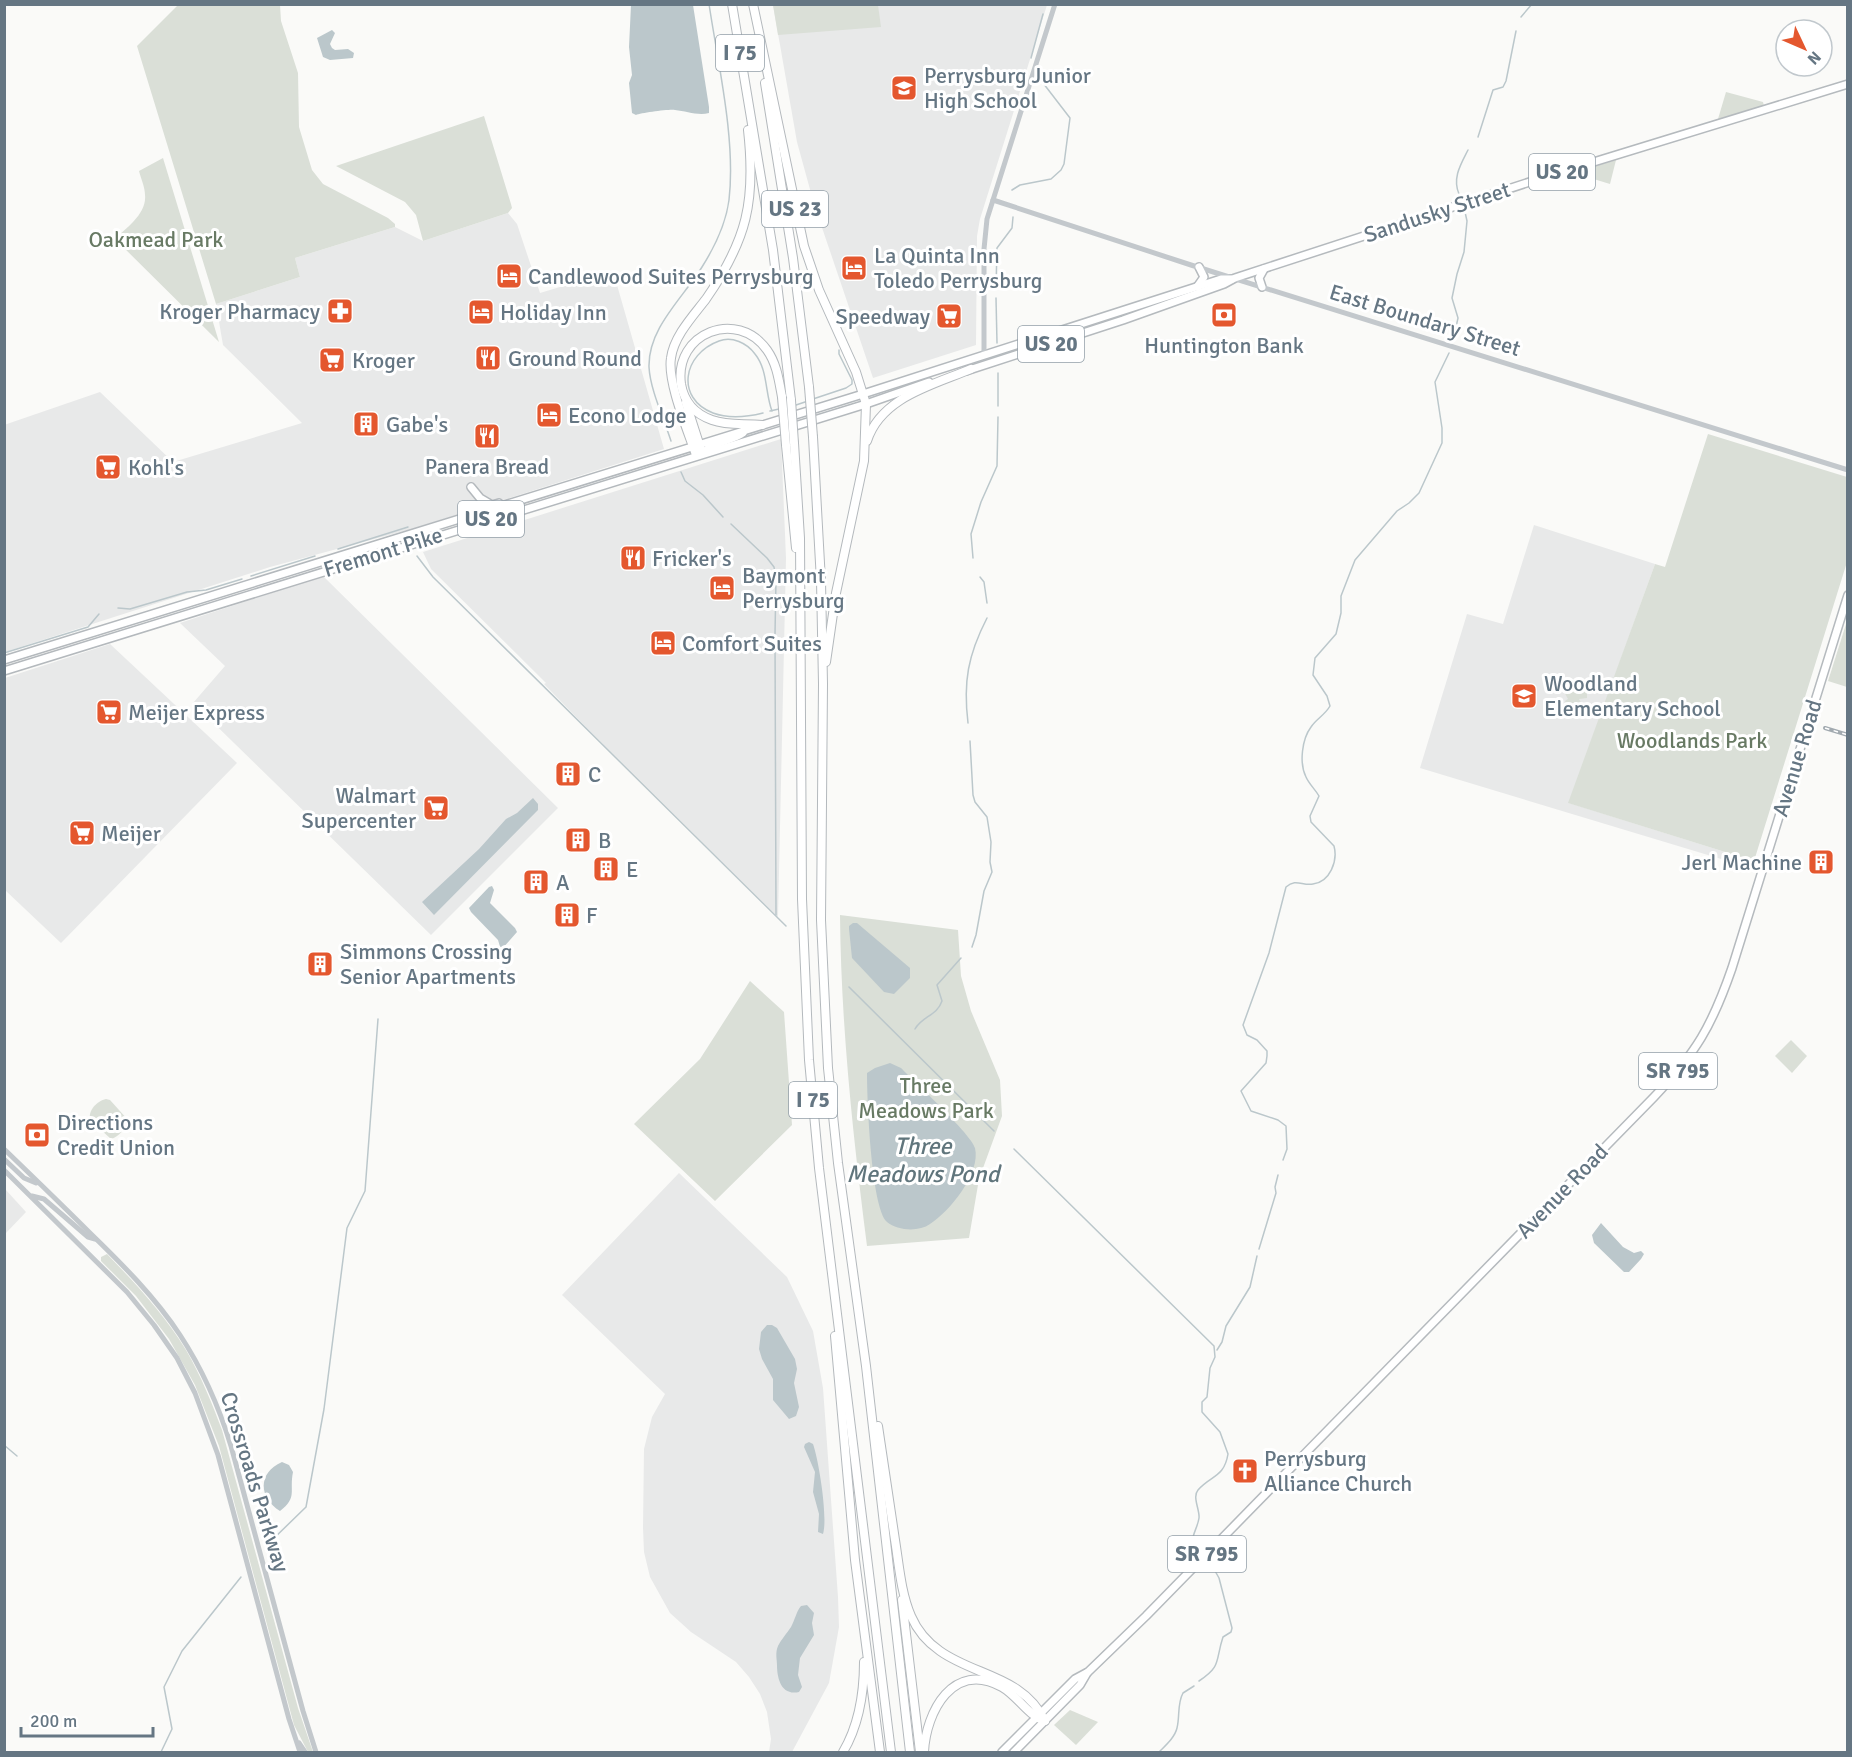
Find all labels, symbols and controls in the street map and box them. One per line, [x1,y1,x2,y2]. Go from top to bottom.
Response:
north arrow [1774,18,1834,78]
road number: I 75 [716,35,764,71]
text: N [1803,47,1825,69]
place label: Perrysburg Junior High School [924,62,1091,114]
school or university icon: Perrysburg Junior High School [889,73,919,103]
road number: US 20 [1529,154,1595,190]
street label: Sandusky Street [1360,176,1514,248]
road number: US 23 [762,191,828,227]
park label: Oakmead Park [89,226,223,253]
place label: La Quinta Inn Toledo Perrysburg [874,242,1042,294]
hotel icon: La Quinta Inn Toledo Perrysburg [839,253,869,283]
hotel icon: Candlewood Suites Perrysburg [494,261,524,291]
place label: Candlewood Suites Perrysburg [528,263,814,290]
street label: East Boundary Street [1326,278,1524,362]
pharmacy icon: Kroger Pharmacy [325,296,355,326]
hotel icon: Holiday Inn [466,297,496,327]
place label: Kroger Pharmacy [159,298,321,325]
place label: Holiday Inn [500,299,607,326]
bank icon: Huntington Bank [1209,300,1239,330]
supermarket icon: Speedway [934,301,964,331]
place label: Speedway [836,303,931,330]
road number: US 20 [1018,326,1084,362]
place label: Huntington Bank [1144,332,1304,359]
restaurant icon: Ground Round [473,343,503,373]
supermarket icon: Kroger [317,345,347,375]
place label: Ground Round [508,345,642,372]
place label: Kroger [352,347,415,374]
hotel icon: Econo Lodge [534,400,564,430]
place label: Econo Lodge [568,402,687,429]
building icon: Gabe's [351,409,381,439]
place label: Gabe's [386,411,448,438]
restaurant icon: Panera Bread [472,421,502,451]
supermarket icon: Kohl's [93,452,123,482]
place label: Panera Bread [425,453,549,480]
place label: Kohl's [128,454,184,481]
road number: US 20 [458,501,524,537]
street label: Fremont Pike [320,521,446,583]
restaurant icon: Fricker's [618,543,648,573]
place label: Fricker's [652,545,732,572]
place label: Baymont Perrysburg [742,562,845,614]
hotel icon: Baymont Perrysburg [707,573,737,603]
hotel icon: Comfort Suites [648,628,678,658]
place label: Comfort Suites [682,630,822,657]
place label: Woodland Elementary School [1544,670,1721,722]
school or university icon: Woodland Elementary School [1509,681,1539,711]
street label: Avenue Road [1766,696,1828,820]
supermarket icon: Meijer Express [94,697,124,727]
place label: Meijer Express [128,699,265,726]
park label: Woodlands Park [1617,727,1767,754]
building icon: C [553,759,583,789]
place label: C [588,761,601,788]
place label: Walmart Supercenter [302,782,416,834]
supermarket icon: Walmart Supercenter [421,793,451,823]
supermarket icon: Meijer [67,818,97,848]
place label: Meijer [101,820,161,847]
building icon: B [563,825,593,855]
place label: B [598,827,611,854]
building icon: Jerl Machine [1806,847,1836,877]
place label: Jerl Machine [1682,849,1802,876]
building icon: E [591,854,621,884]
place label: E [626,856,638,883]
building icon: A [521,867,551,897]
place label: A [556,869,570,896]
building icon: F [552,900,582,930]
place label: F [586,902,597,929]
place label: Simmons Crossing Senior Apartments [340,938,516,990]
building icon: Simmons Crossing Senior Apartments [305,949,335,979]
road number: SR 795 [1639,1053,1717,1089]
park label: Three Meadows Park [858,1072,994,1124]
road number: I 75 [789,1082,837,1118]
place label: Directions Credit Union [57,1109,175,1161]
bank icon: Directions Credit Union [22,1120,52,1150]
water label: Three Meadows Pond [847,1131,1003,1189]
street label: Avenue Road [1510,1138,1614,1244]
street label: Crossroads Parkway [215,1389,295,1576]
place label: Perrysburg Alliance Church [1264,1445,1412,1497]
church icon: Perrysburg Alliance Church [1230,1456,1260,1486]
road number: SR 795 [1168,1536,1246,1572]
scale bar [21,1700,153,1738]
text: 200 m [30,1710,77,1732]

